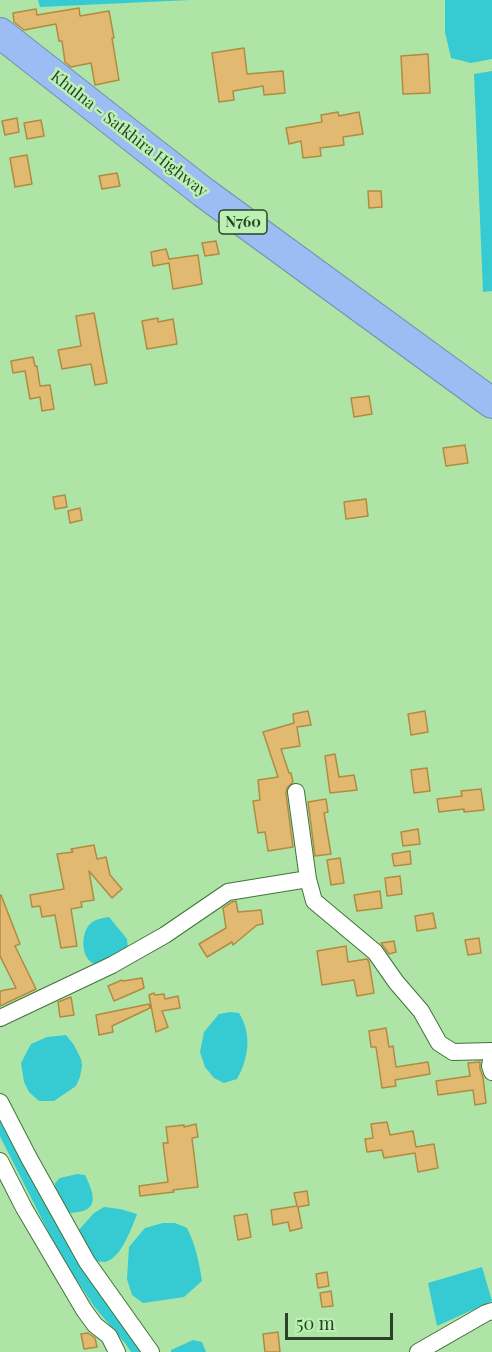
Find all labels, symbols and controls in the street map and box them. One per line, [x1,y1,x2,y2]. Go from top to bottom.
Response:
street label: Khulna - Satkhira Highway [47,67,211,201]
road number: N760 [219,210,267,234]
scale bar [288,1301,396,1339]
text: 50 m [296,1311,335,1335]

